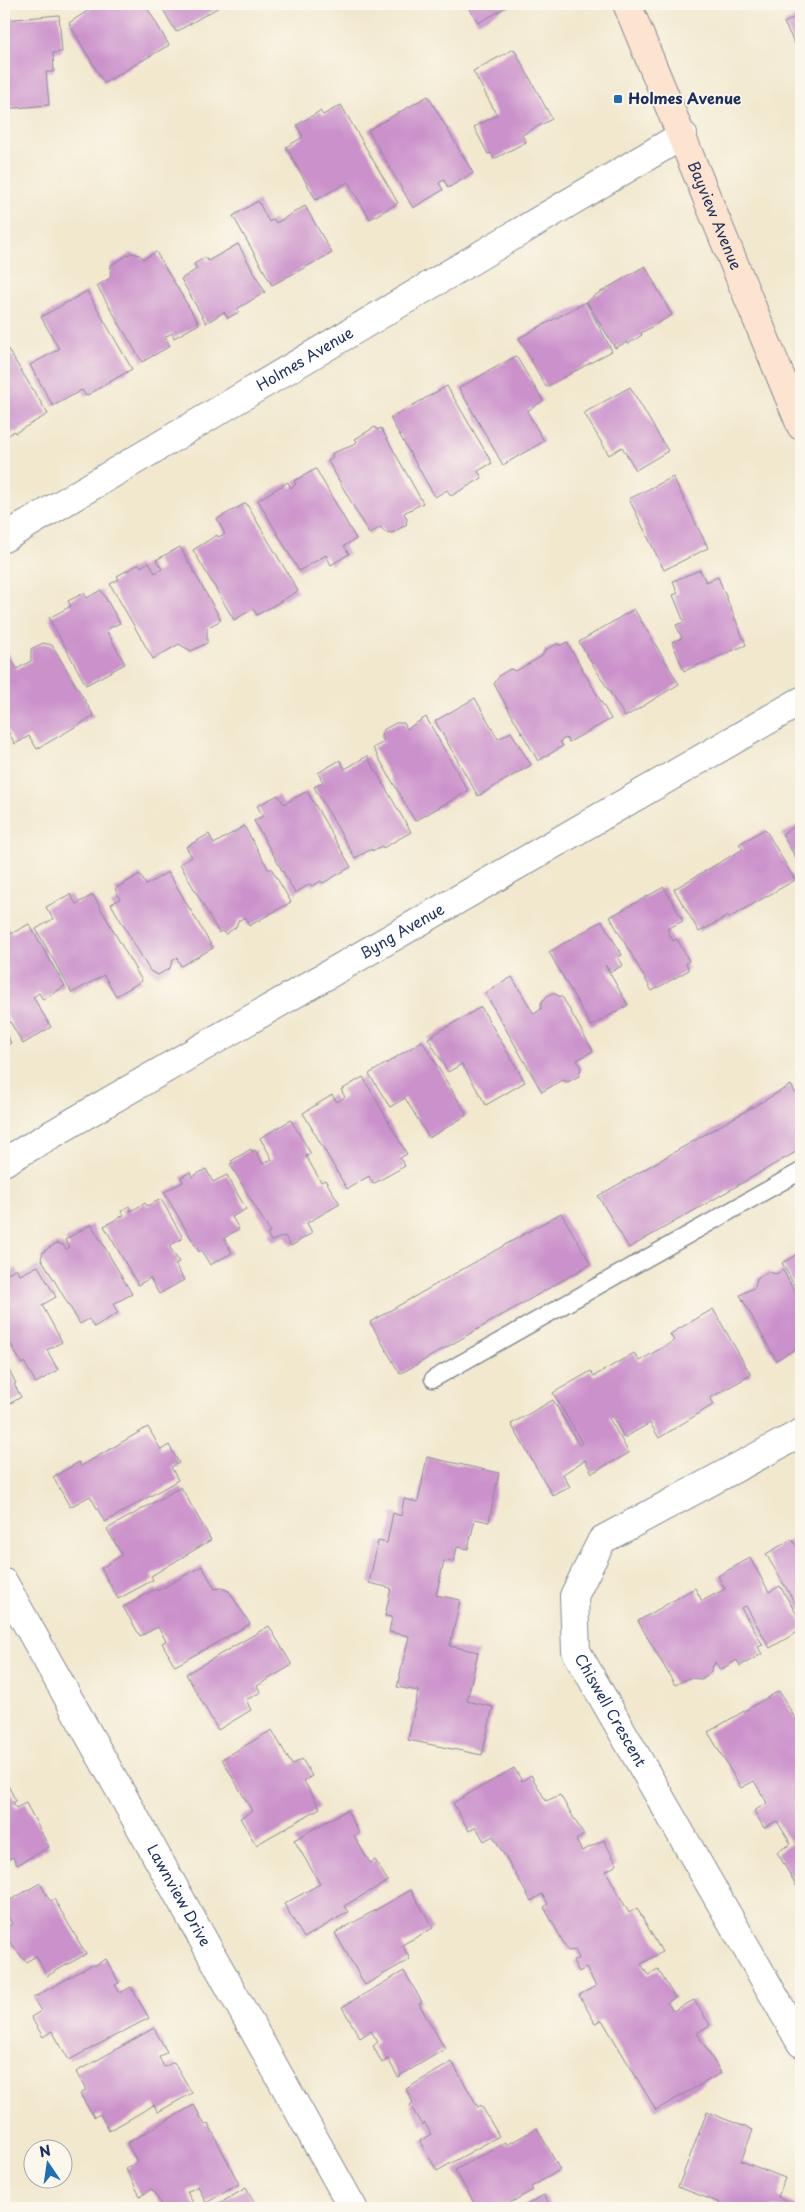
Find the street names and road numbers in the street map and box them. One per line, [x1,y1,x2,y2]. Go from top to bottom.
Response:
street label: Bayview Avenue [683,157,748,273]
street label: Holmes Avenue [251,320,357,396]
street label: Byng Avenue [355,897,448,964]
street label: Chiswell Crescent [570,1649,653,1770]
street label: Lawnview Drive [142,1840,218,1950]

